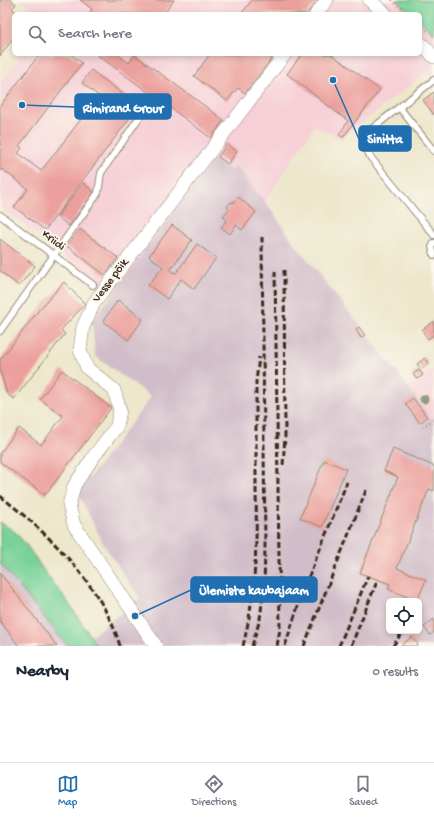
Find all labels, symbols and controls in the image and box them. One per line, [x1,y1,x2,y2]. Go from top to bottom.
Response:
search box [12,12,422,56]
icon: search [26,23,48,45]
text: Search here [58,25,132,43]
callout: Rimirand Grour [75,94,171,119]
text: Rimirand Grour [82,102,165,117]
callout: Sinitta [359,126,411,151]
text: Sinitta [367,133,404,148]
street label: Kriidi [39,228,68,255]
street label: Vesse põik [90,255,133,306]
callout: Ülemiste kaubajaam [191,577,317,602]
text: Ülemiste kaubajaam [199,584,310,599]
map controls [386,598,422,634]
button: locate [386,598,422,634]
text: Nearby [16,662,69,682]
text: 0 results [372,665,418,680]
tab: Map [57,773,79,809]
tab: Directions [192,773,236,809]
tab: Saved [349,773,377,809]

